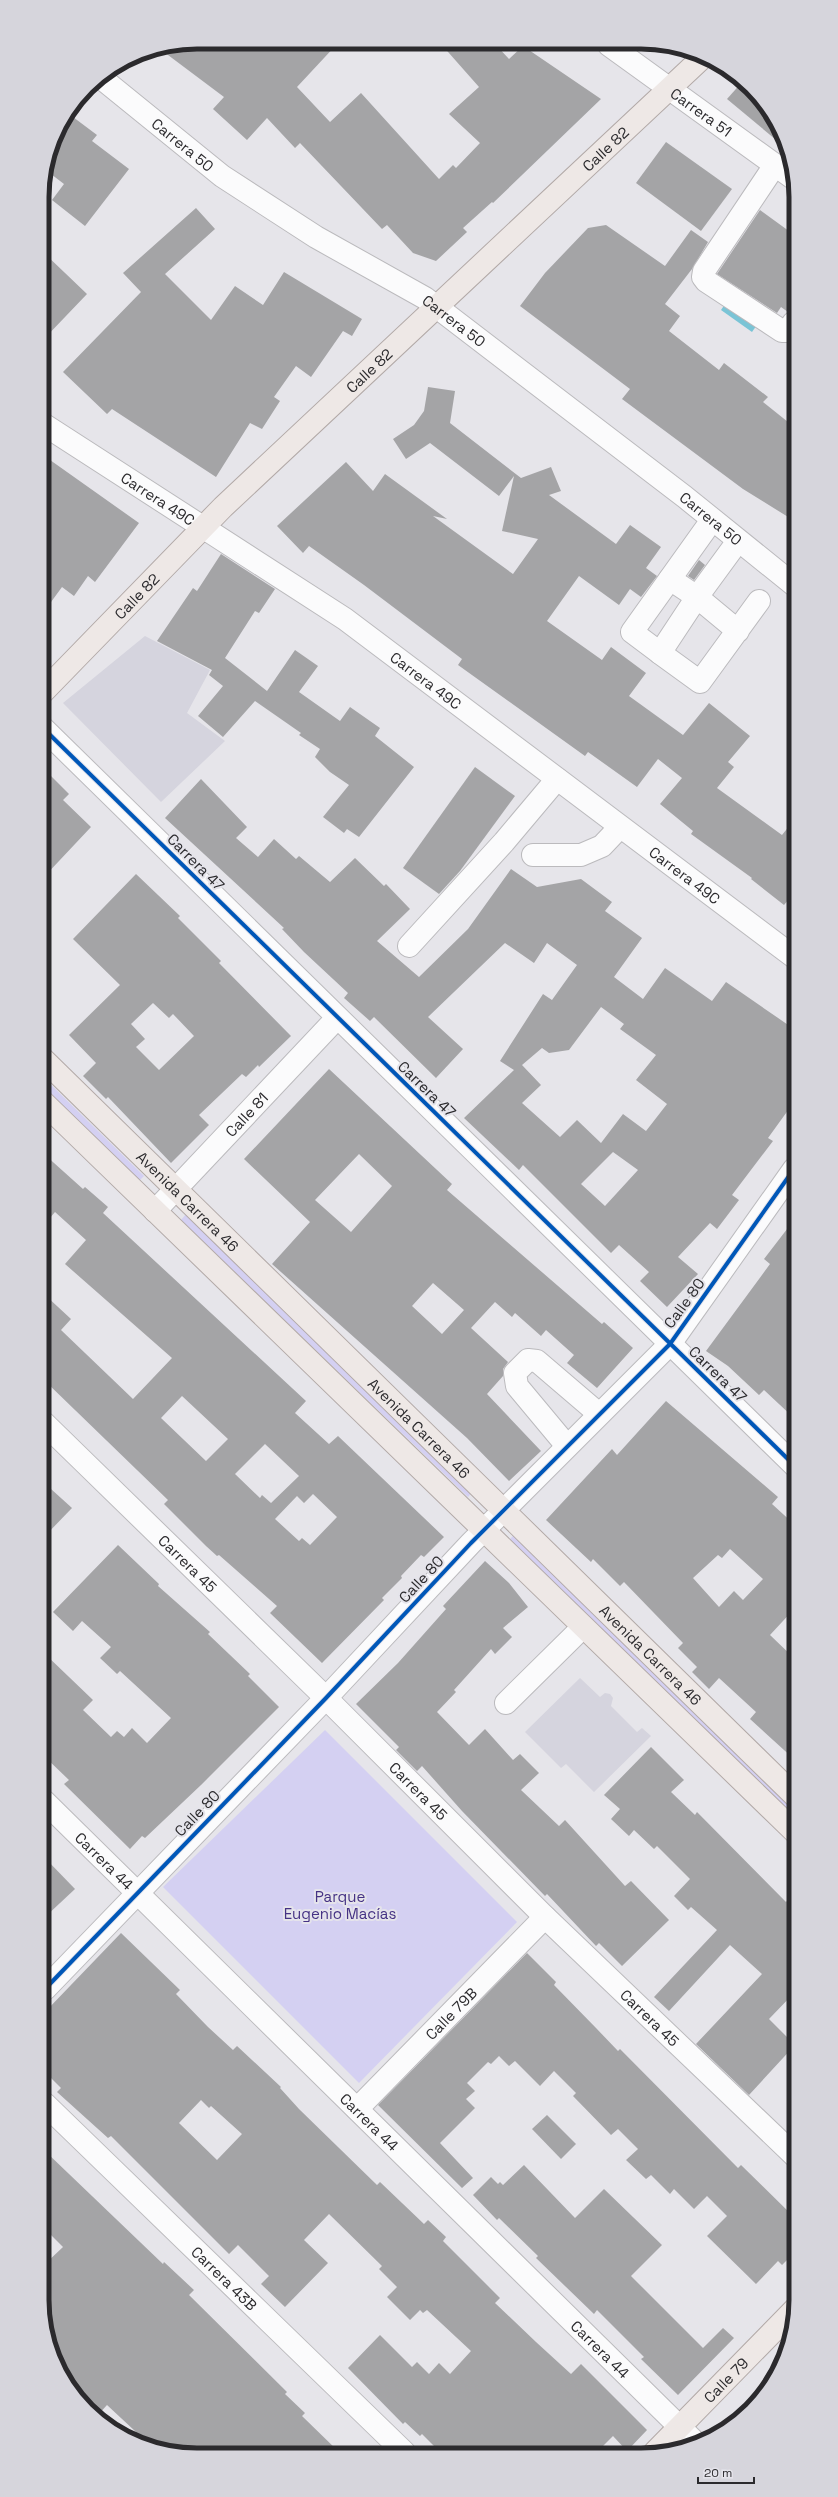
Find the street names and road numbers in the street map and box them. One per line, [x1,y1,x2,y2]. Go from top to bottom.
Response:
street label: Carrera 51 [667,83,736,140]
street label: Carrera 50 [148,113,218,175]
street label: Calle 82 [578,122,632,175]
street label: Carrera 50 [419,290,490,351]
street label: Calle 82 [342,344,396,397]
street label: Carrera 49C [118,467,199,529]
street label: Carrera 50 [676,487,746,549]
street label: Calle 82 [110,569,163,623]
street label: Carrera 49C [387,647,466,713]
street label: Carrera 47 [163,829,229,895]
street label: Carrera 49C [646,842,724,908]
street label: Carrera 47 [394,1057,460,1121]
street label: Calle 81 [221,1088,272,1140]
street label: Avenida Carrera 46 [133,1147,243,1255]
street label: Calle 80 [659,1274,709,1332]
street label: Carrera 47 [685,1342,751,1406]
street label: Avenida Carrera 46 [364,1374,474,1482]
street label: Carrera 45 [155,1531,221,1596]
street label: Calle 80 [395,1552,447,1606]
street label: Avenida Carrera 46 [596,1600,706,1709]
street label: Carrera 45 [386,1758,452,1824]
street label: Calle 80 [170,1786,224,1840]
street label: Carrera 44 [71,1828,138,1894]
street label: Calle 79B [421,1983,481,2043]
street label: Carrera 45 [617,1985,684,2050]
street label: Carrera 44 [336,2089,403,2155]
street label: Carrera 43B [188,2242,262,2314]
street label: Carrera 44 [567,2316,634,2382]
street label: Calle 79 [699,2353,752,2407]

